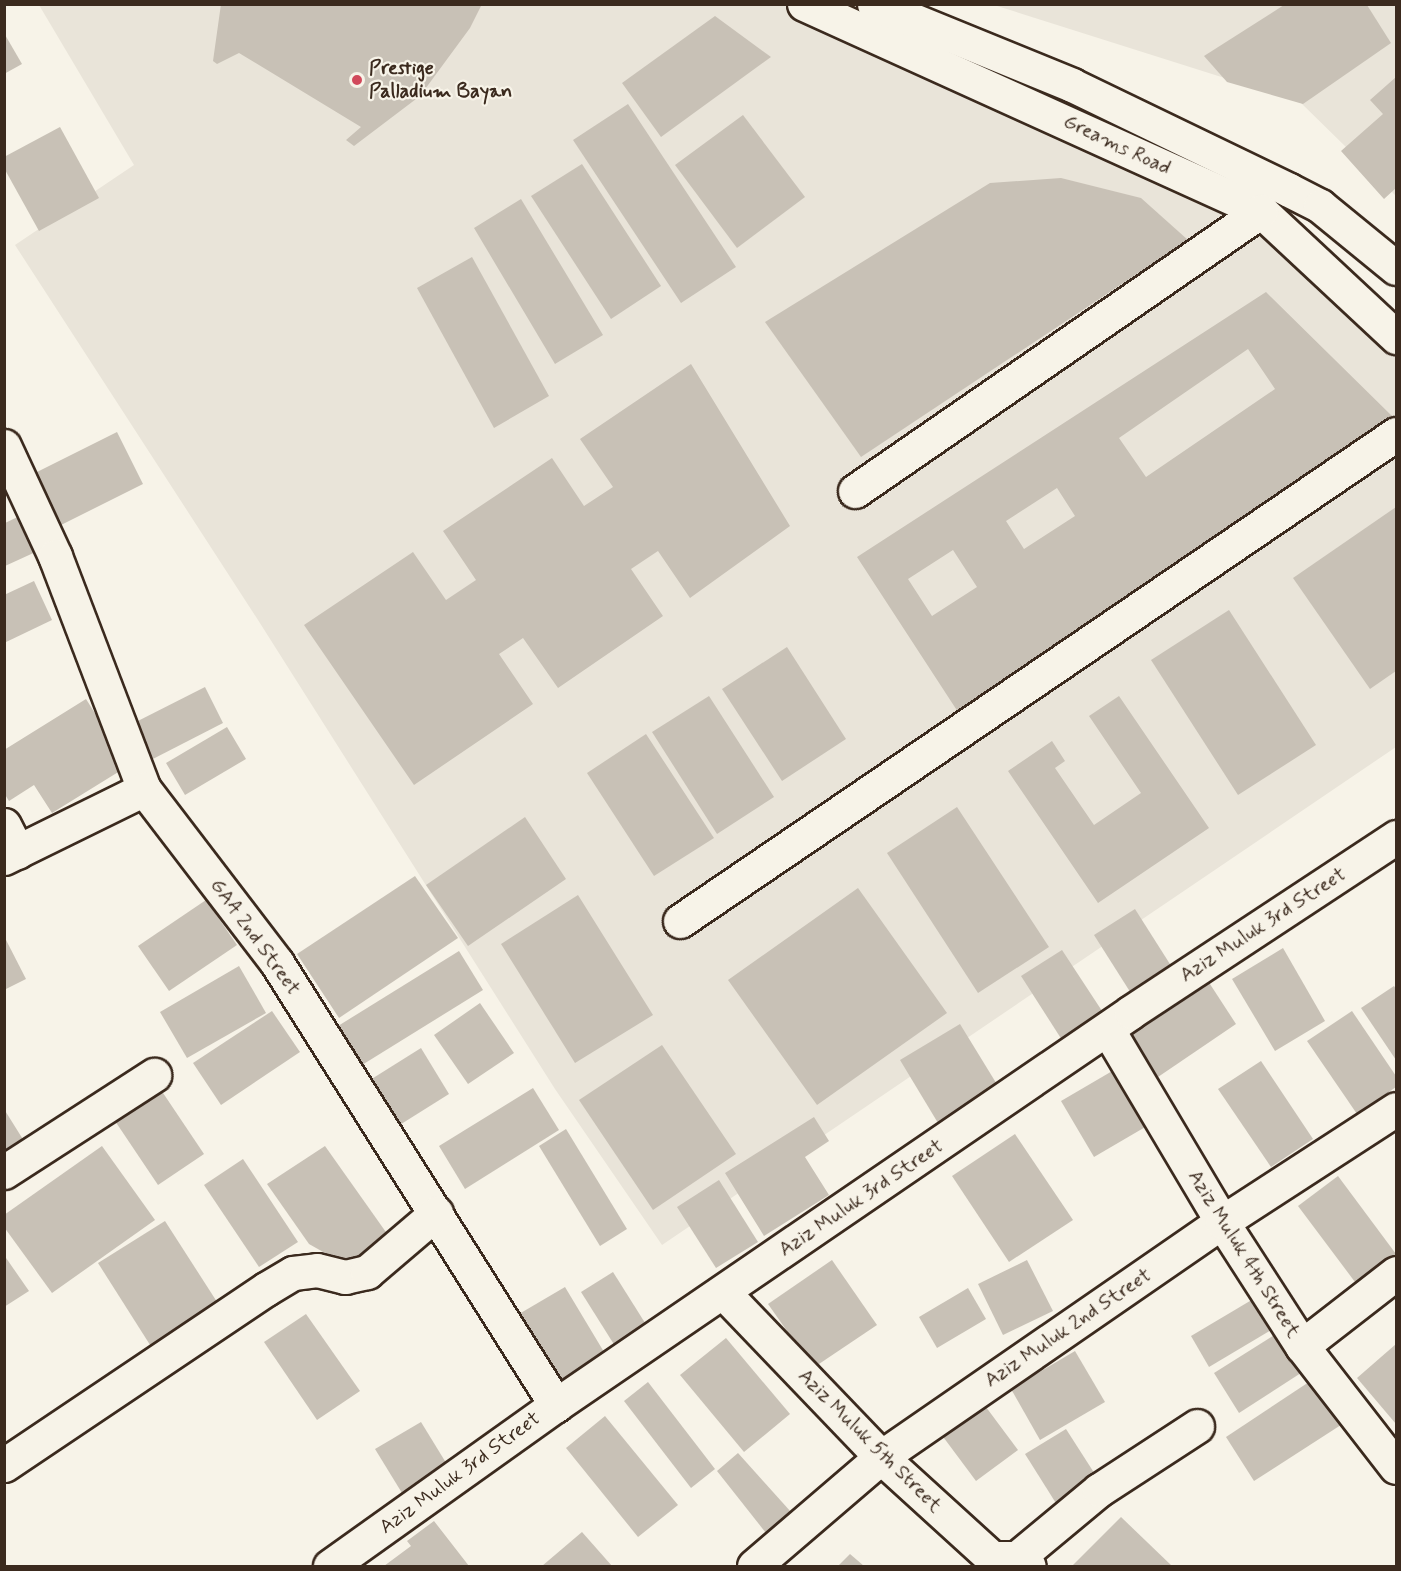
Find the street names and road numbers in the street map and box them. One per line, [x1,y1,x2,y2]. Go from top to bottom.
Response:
street label: Greams Road [1059,110,1175,180]
street label: Aziz Muluk 3rd Street [1178,864,1348,986]
street label: GAA 2nd Street [205,875,305,999]
street label: Aziz Muluk 3rd Street [777,1136,945,1260]
street label: Aziz Muluk 4th Street [1184,1168,1304,1340]
street label: Aziz Muluk 2nd Street [982,1265,1154,1391]
street label: Aziz Muluk 5th Street [795,1366,945,1516]
street label: Aziz Muluk 3rd Street [377,1408,543,1538]

